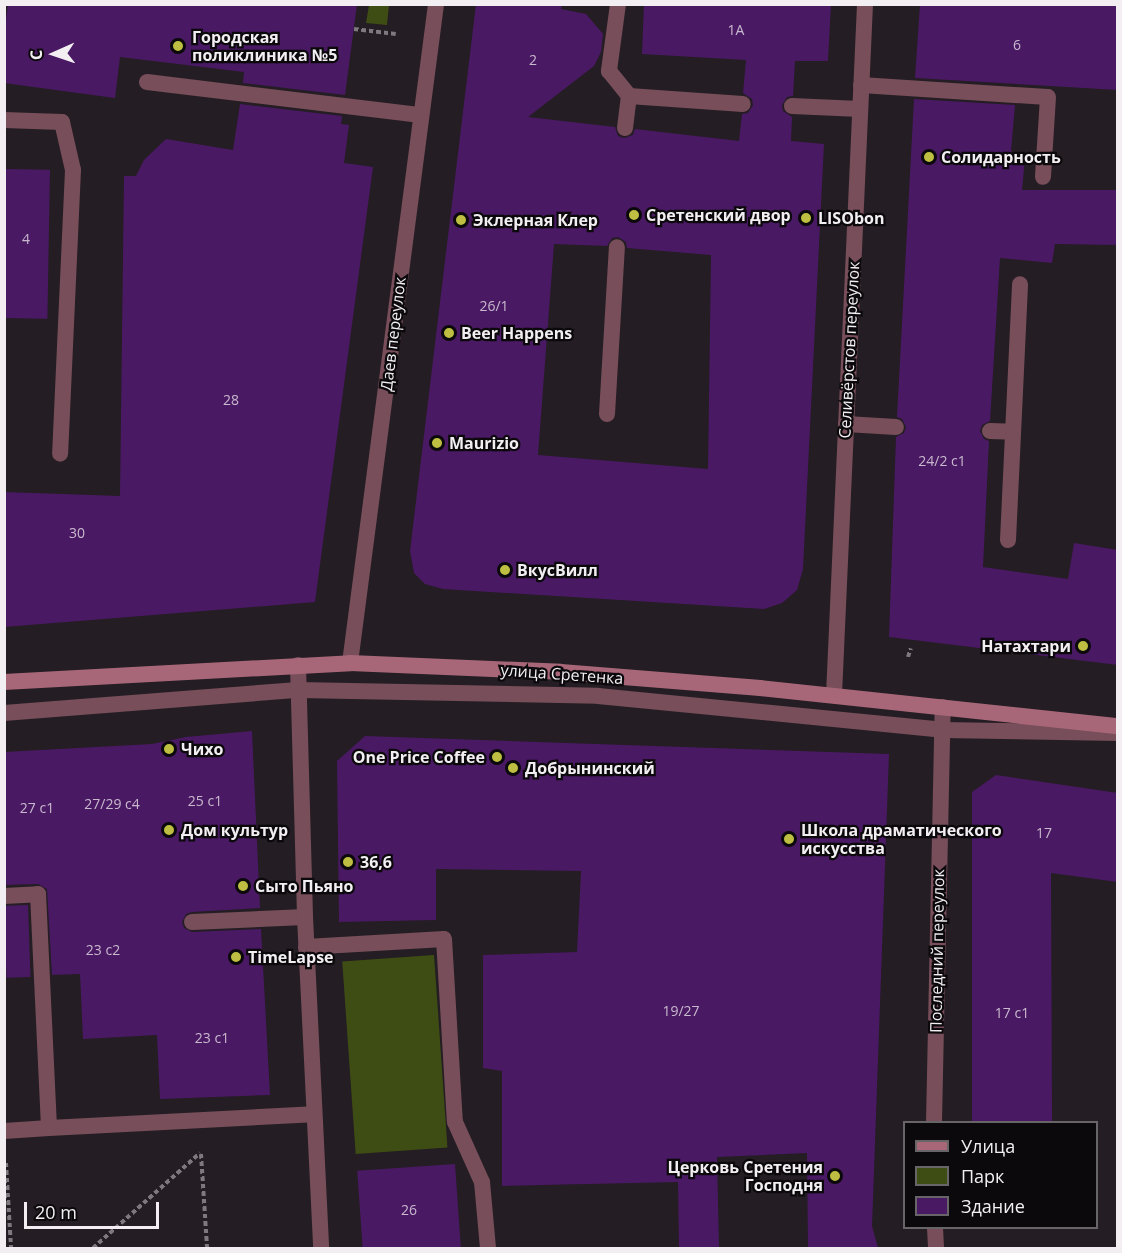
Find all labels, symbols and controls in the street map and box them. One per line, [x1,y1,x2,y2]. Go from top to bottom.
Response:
house number: 1А [728,22,744,38]
north arrow [24,24,84,84]
place label: Городская поликлиника №5 [192,27,337,65]
marker: Городская поликлиника №5 [169,37,187,55]
house number: 6 [1013,37,1021,53]
text: С [25,49,47,61]
house number: 2 [529,52,537,68]
place label: Солидарность [941,147,1061,167]
marker: Солидарность [922,150,936,164]
place label: Сретенский двор [646,205,791,225]
marker: Сретенский двор [627,208,641,222]
place label: LISObon [818,208,884,228]
place label: Эклерная Клер [473,210,598,230]
marker: LISObon [799,211,813,225]
marker: Эклерная Клер [454,213,468,227]
house number: 4 [22,231,30,247]
street label: Селивёрстов переулок [835,261,863,439]
street label: Даев переулок [376,276,410,392]
house number: 26/1 [479,298,509,314]
place label: Beer Happens [461,323,572,343]
marker: Beer Happens [442,326,456,340]
house number: 28 [223,392,239,408]
place label: Maurizio [449,433,519,453]
marker: Maurizio [430,436,444,450]
house number: 24/2 с1 [918,453,966,469]
house number: 30 [69,525,85,541]
place label: ВкусВилл [517,560,598,580]
marker: ВкусВилл [498,563,512,577]
place label: Натахтари [981,636,1071,656]
marker: Натахтари [1076,639,1090,653]
street label: улица Сретенка [500,660,624,688]
place label: Чихо [181,739,223,759]
marker: Чихо [162,742,176,756]
place label: One Price Coffee [353,747,485,767]
marker: One Price Coffee [490,750,504,764]
place label: Добрынинский [525,758,655,778]
marker: Добрынинский [506,761,520,775]
house number: 25 с1 [188,793,222,809]
house number: 27/29 с4 [84,796,140,812]
house number: 27 с1 [20,800,54,816]
place label: Дом культур [181,820,288,840]
place label: Школа драматического искусства [801,820,1002,858]
marker: Дом культур [162,823,176,837]
house number: 17 [1036,825,1052,841]
marker: Школа драматического искусства [782,832,796,846]
place label: 36,6 [360,852,392,872]
marker: 36,6 [341,855,355,869]
street label: Последний переулок [926,869,948,1033]
place label: Сыто Пьяно [255,876,353,896]
marker: Сыто Пьяно [236,879,250,893]
house number: 23 с2 [86,942,120,958]
place label: TimeLapse [248,947,334,967]
marker: TimeLapse [229,950,243,964]
house number: 19/27 [662,1003,700,1019]
house number: 17 с1 [995,1005,1029,1021]
house number: 23 с1 [195,1030,229,1046]
legend [903,1121,1098,1229]
text: Улица [961,1134,1015,1158]
place label: Церковь Сретения Господня [667,1157,823,1195]
text: Парк [961,1164,1004,1188]
marker: Церковь Сретения Господня [828,1169,842,1183]
scale bar [27,1190,162,1228]
text: Здание [961,1194,1025,1218]
text: 20 m [35,1200,77,1224]
house number: 26 [401,1202,417,1218]

